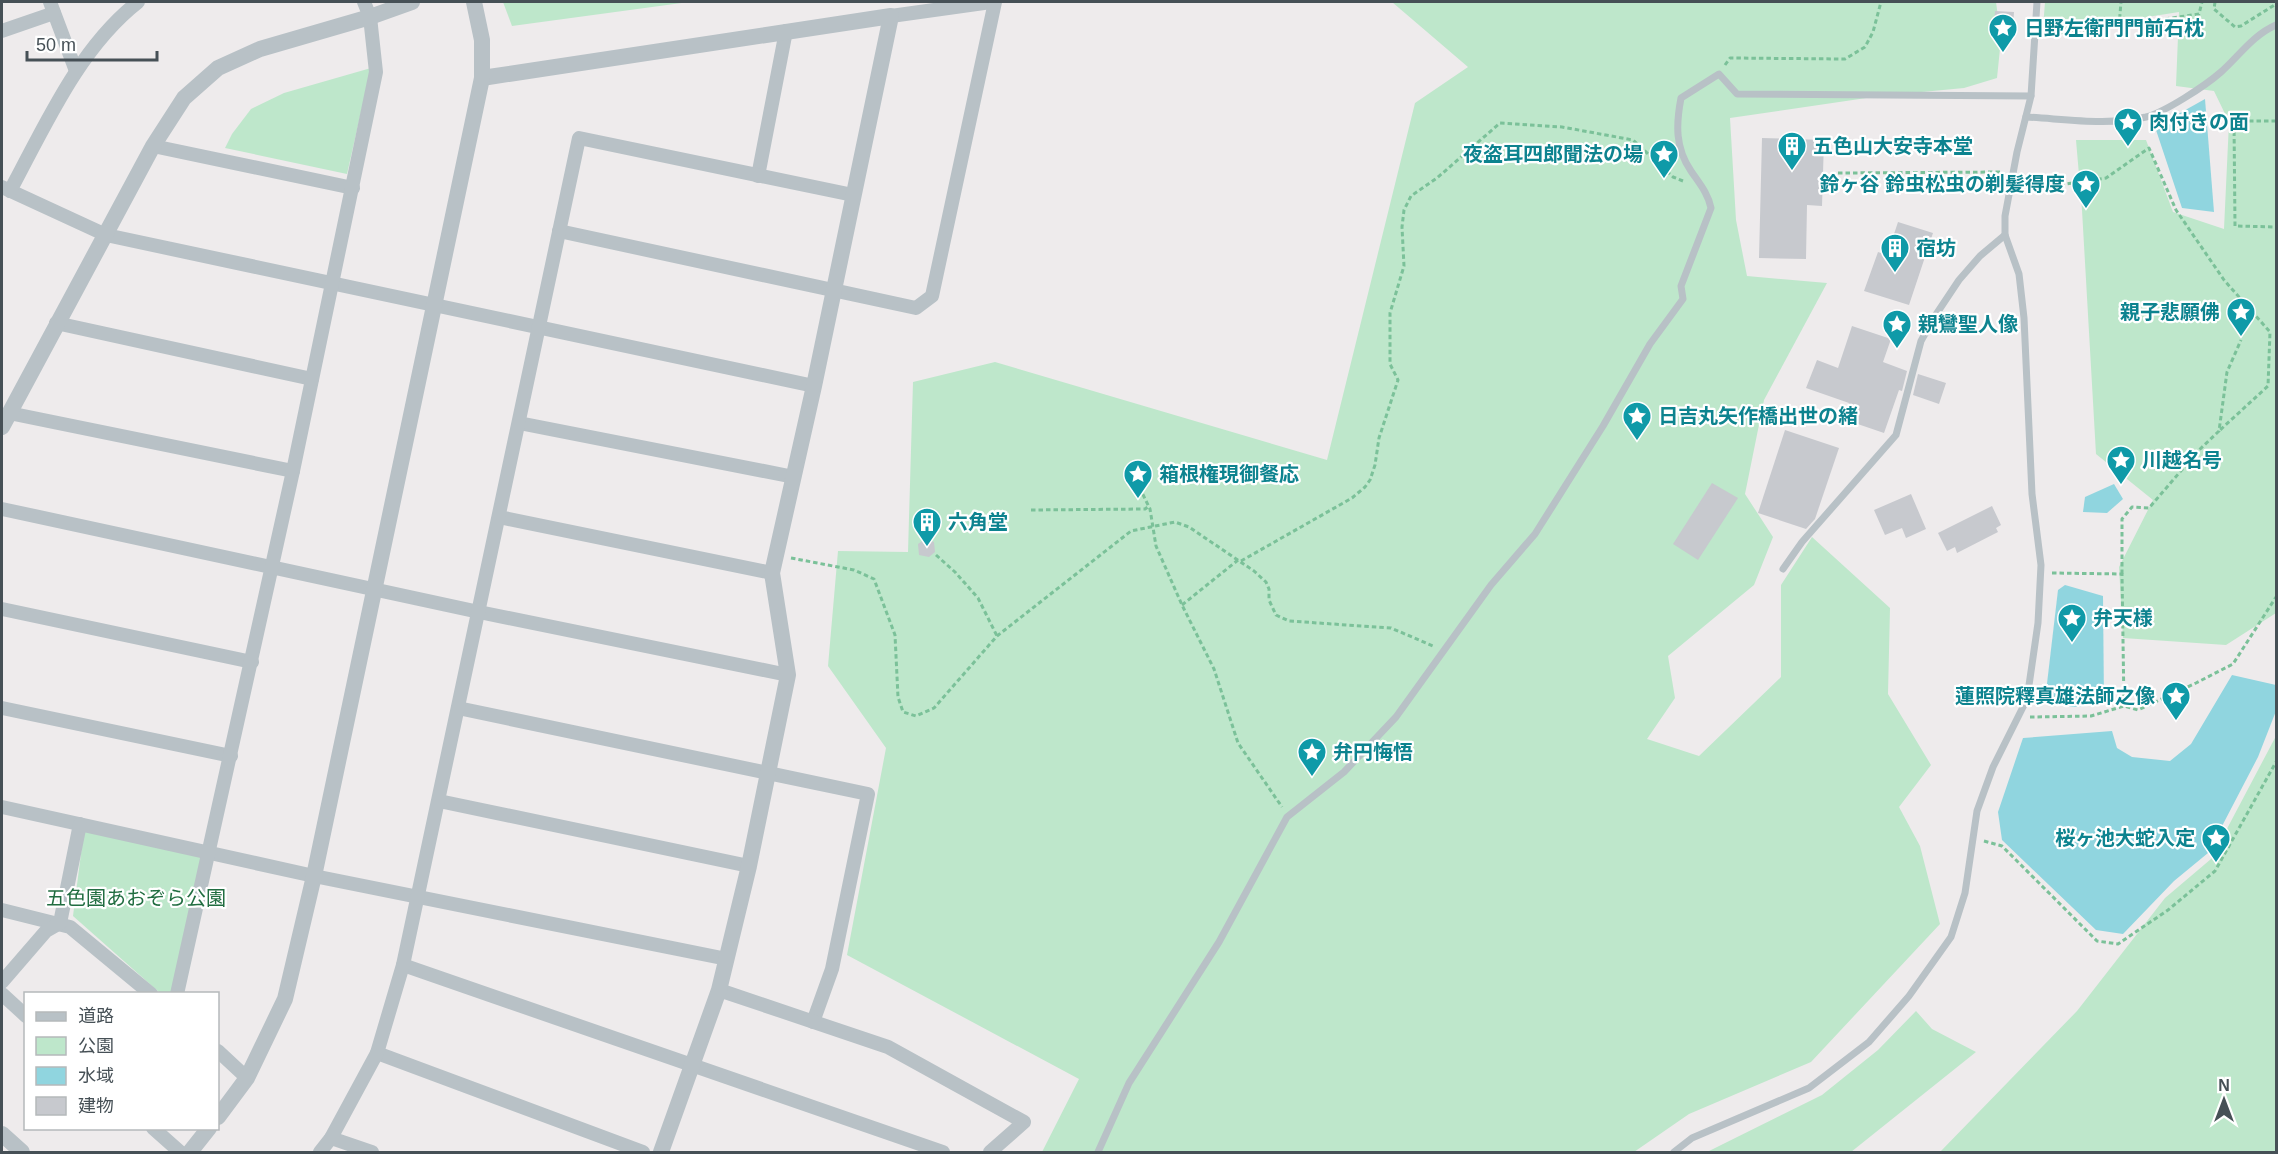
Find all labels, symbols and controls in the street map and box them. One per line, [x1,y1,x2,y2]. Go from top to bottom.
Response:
place icon: 日野左衛門門前石枕 [1987,12,2019,54]
place label: 日野左衛門門前石枕 [2024,17,2204,39]
scale bar [27,24,158,62]
text: 50 m [36,35,76,55]
place icon: 肉付きの面 [2112,106,2144,148]
place label: 肉付きの面 [2149,111,2249,133]
building icon: 五色山大安寺本堂 [1776,130,1808,172]
place label: 五色山大安寺本堂 [1813,135,1973,157]
place icon: 夜盗耳四郎聞法の場 [1648,138,1680,180]
place label: 夜盗耳四郎聞法の場 [1463,143,1643,165]
place icon: 鈴ヶ谷 鈴虫松虫の剃髪得度 [2070,168,2102,210]
place label: 鈴ヶ谷 鈴虫松虫の剃髪得度 [1819,173,2065,195]
building icon: 宿坊 [1879,232,1911,274]
place label: 宿坊 [1916,237,1956,259]
place icon: 親子悲願佛 [2225,296,2257,338]
place label: 親子悲願佛 [2120,301,2220,323]
place icon: 親鸞聖人像 [1881,308,1913,350]
place label: 親鸞聖人像 [1918,313,2018,335]
place icon: 日吉丸矢作橋出世の緒 [1621,400,1653,442]
place label: 日吉丸矢作橋出世の緒 [1658,405,1858,427]
place icon: 川越名号 [2105,444,2137,486]
place label: 川越名号 [2142,449,2222,471]
place icon: 箱根権現御餐応 [1122,458,1154,500]
place label: 箱根権現御餐応 [1159,463,1299,485]
building icon: 六角堂 [911,506,943,548]
place label: 六角堂 [948,511,1008,533]
place icon: 弁天様 [2056,602,2088,644]
place label: 弁天様 [2093,607,2153,629]
place icon: 蓮照院釋真雄法師之像 [2160,680,2192,722]
place label: 蓮照院釋真雄法師之像 [1955,685,2155,707]
place icon: 弁円悔悟 [1296,736,1328,778]
place label: 弁円悔悟 [1333,741,1413,763]
place icon: 桜ヶ池大蛇入定 [2200,822,2232,864]
place label: 桜ヶ池大蛇入定 [2055,827,2195,849]
park label: 五色園あおぞら公園 [46,887,226,909]
legend [24,992,219,1130]
text: 道路 [78,1006,114,1026]
text: 公園 [78,1036,114,1056]
text: 水域 [78,1066,114,1086]
north arrow [2194,1070,2254,1130]
text: N [2218,1077,2230,1094]
text: 建物 [78,1096,114,1116]

